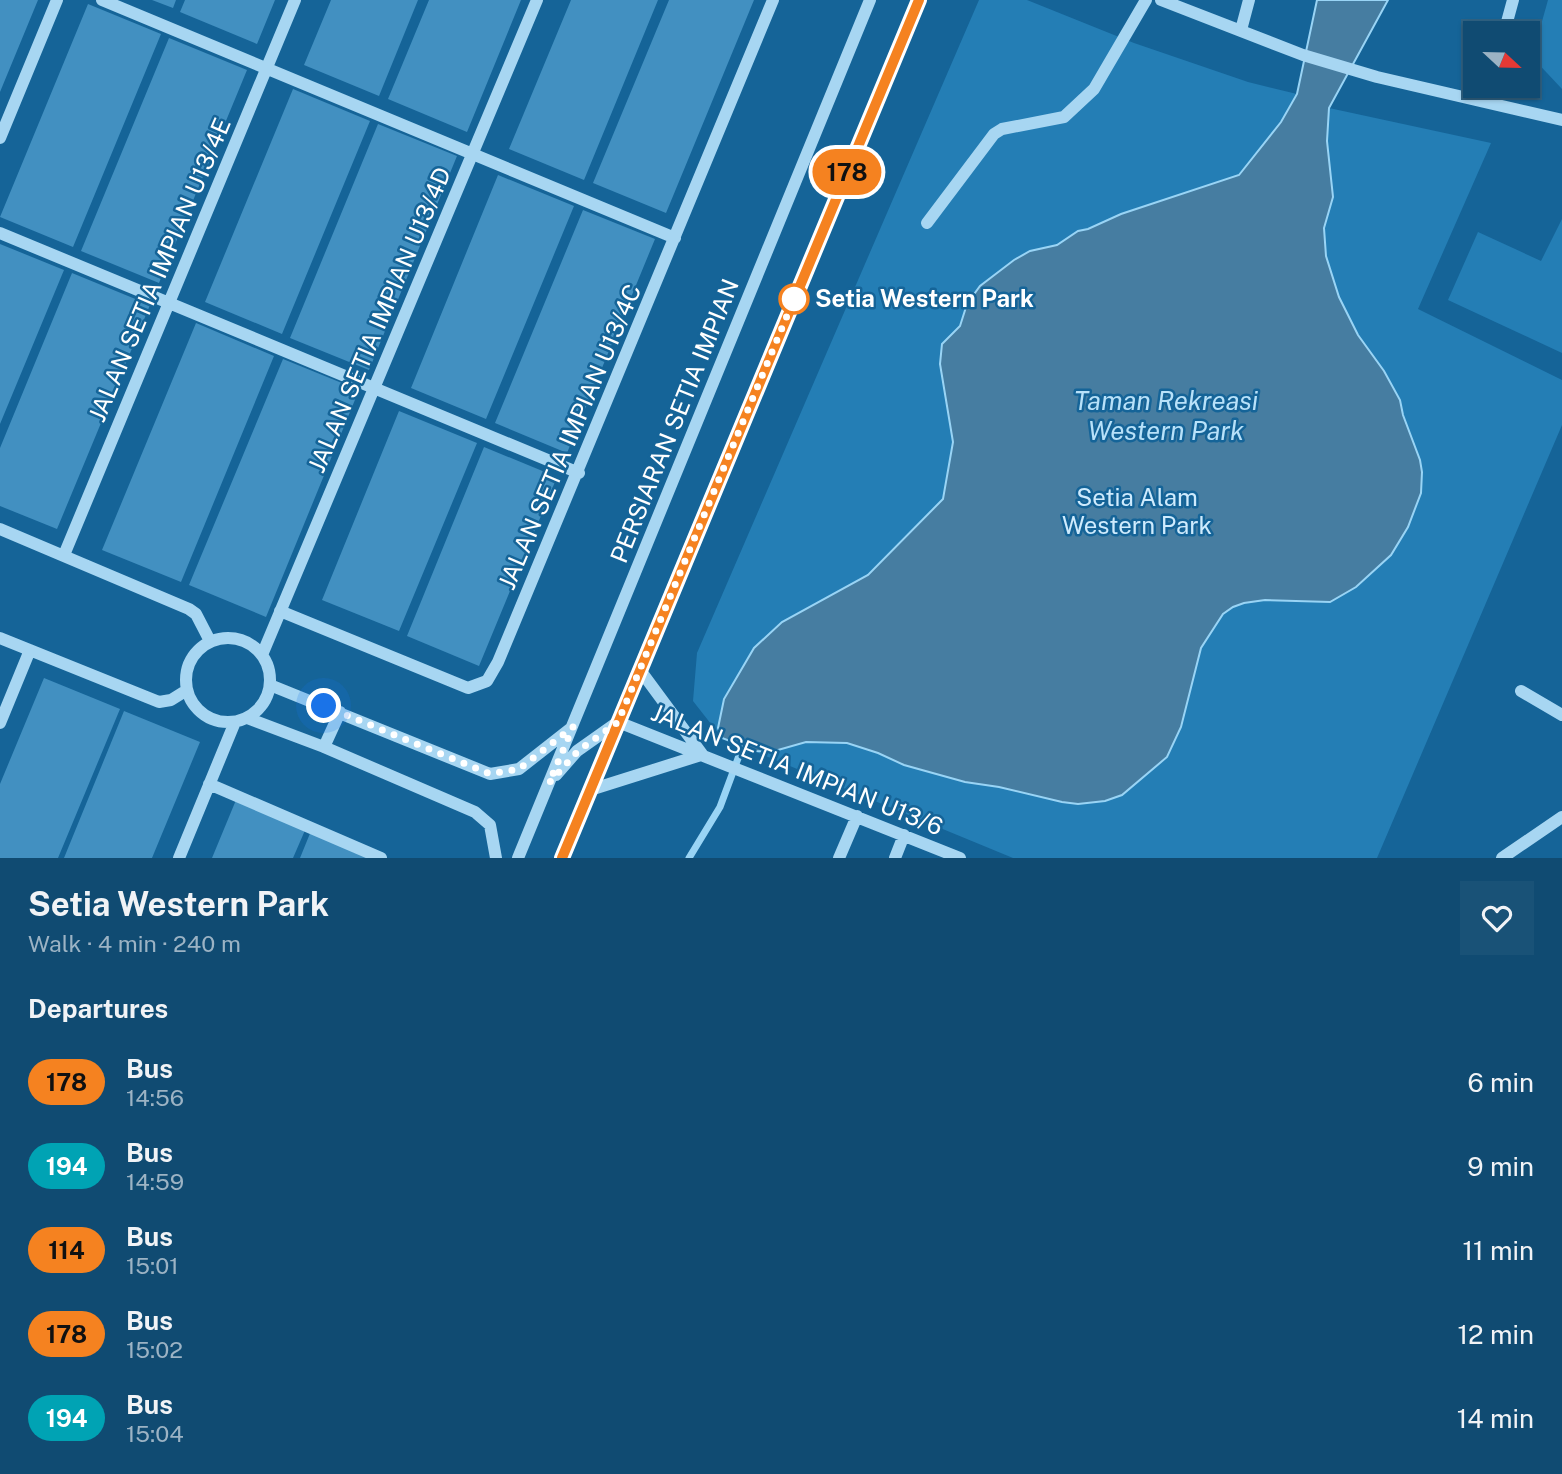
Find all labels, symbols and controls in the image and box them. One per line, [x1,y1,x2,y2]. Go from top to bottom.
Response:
north arrow [1463,21,1540,98]
map controls [1463,21,1540,98]
street label: JALAN SETIA IMPIAN U13/4E [82,114,236,426]
line badge: 178 [807,149,887,195]
text: 178 [826,158,868,186]
street label: JALAN SETIA IMPIAN U13/4D [302,163,456,476]
street label: PERSIARAN SETIA IMPIAN [604,275,744,567]
street label: JALAN SETIA IMPIAN U13/4C [492,280,646,593]
marker: Setia Western Park [779,284,809,314]
place label: Setia Western Park [815,284,1034,312]
water label: Taman Rekreasi Western Park [1074,385,1259,446]
park label: Setia Alam Western Park [1062,483,1212,539]
your location [306,688,341,723]
street label: JALAN SETIA IMPIAN U13/6 [647,698,947,841]
button: heart [1460,881,1534,955]
text: Setia Western Park [28,885,329,923]
text: Walk · 4 min · 240 m [28,930,241,957]
text: Departures [28,993,168,1024]
text: Bus [126,1053,173,1084]
text: 6 min [1467,1067,1534,1098]
text: 178 [46,1068,87,1096]
text: 14:56 [126,1084,184,1111]
text: Bus [126,1137,173,1168]
text: 9 min [1467,1151,1534,1182]
text: 194 [46,1152,87,1180]
text: 14:59 [126,1168,184,1195]
text: Bus [126,1221,173,1252]
text: 11 min [1462,1235,1534,1266]
text: 114 [48,1236,85,1264]
text: 15:01 [126,1252,179,1279]
text: Bus [126,1305,173,1336]
text: 12 min [1458,1319,1534,1350]
text: 178 [46,1320,87,1348]
text: 15:02 [126,1336,183,1363]
text: Bus [126,1389,173,1420]
text: 14 min [1457,1403,1534,1434]
text: 194 [46,1404,87,1432]
text: 15:04 [126,1420,184,1447]

